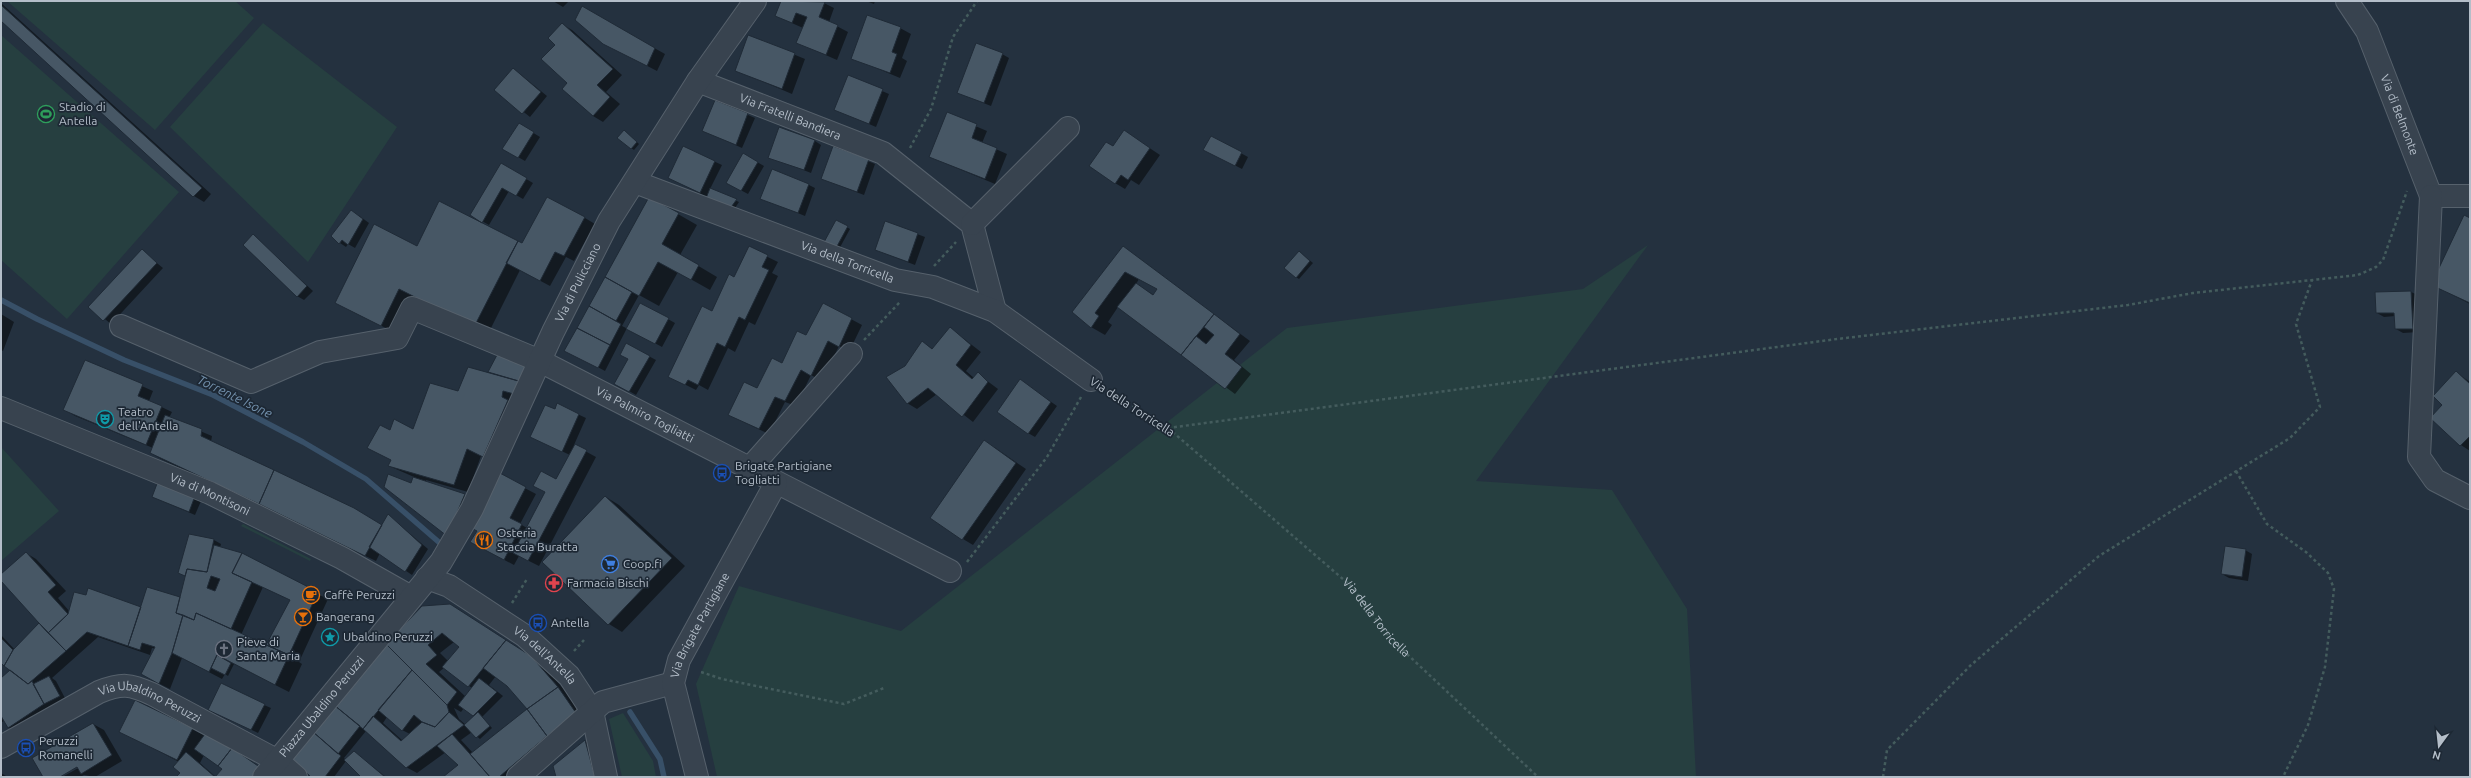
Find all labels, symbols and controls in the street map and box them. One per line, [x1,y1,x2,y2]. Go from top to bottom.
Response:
street label: Via di Belmonte [2378,72,2422,157]
street label: Via Fratelli Bandiera [738,91,843,142]
place label: Stadio di Antella [59,100,106,127]
sports icon: Stadio di Antella [36,104,56,124]
street label: Via della Torricella [799,238,896,285]
street label: Via di Pulicciano [552,241,603,324]
water label: Torrente Isone [195,372,275,420]
street label: Via della Torricella [1087,374,1177,439]
street label: Via Palmiro Togliatti [594,384,696,445]
place label: Teatro dell'Antella [118,405,179,432]
theatre icon: Teatro dell'Antella [95,409,115,429]
place label: Brigate Partigiane Togliatti [735,459,832,486]
bus stop icon: Brigate Partigiane Togliatti [712,463,732,483]
street label: Via di Montisoni [168,470,252,518]
place label: Osteria Staccia Buratta [497,526,578,553]
restaurant icon: Osteria Staccia Buratta [474,530,494,550]
supermarket icon: Coop.fi [600,554,620,574]
place label: Coop.fi [623,557,662,570]
street label: Via Brigate Partigiane [668,570,732,679]
pharmacy icon: Farmacia Bischi [544,573,564,593]
street label: Via della Torricella [1340,575,1413,659]
place label: Farmacia Bischi [567,576,649,589]
cafe icon: Caffè Peruzzi [301,585,321,605]
place label: Caffè Peruzzi [324,588,395,601]
bar icon: Bangerang [293,607,313,627]
place label: Bangerang [316,610,375,623]
bus stop icon: Antella [528,613,548,633]
place label: Antella [551,616,589,629]
street label: Via dell'Antella [511,623,579,686]
place icon: Ubaldino Peruzzi [320,627,340,647]
place label: Ubaldino Peruzzi [343,630,433,643]
place label: Pieve di Santa Maria [237,635,300,662]
church icon: Pieve di Santa Maria [214,639,234,659]
street label: Piazza Ubaldino Peruzzi [276,653,367,759]
street label: Via Ubaldino Peruzzi [96,679,203,725]
north arrow [2419,726,2459,766]
place label: Peruzzi Romanelli [39,734,93,761]
bus stop icon: Peruzzi Romanelli [16,738,36,758]
text: N [2431,749,2442,763]

